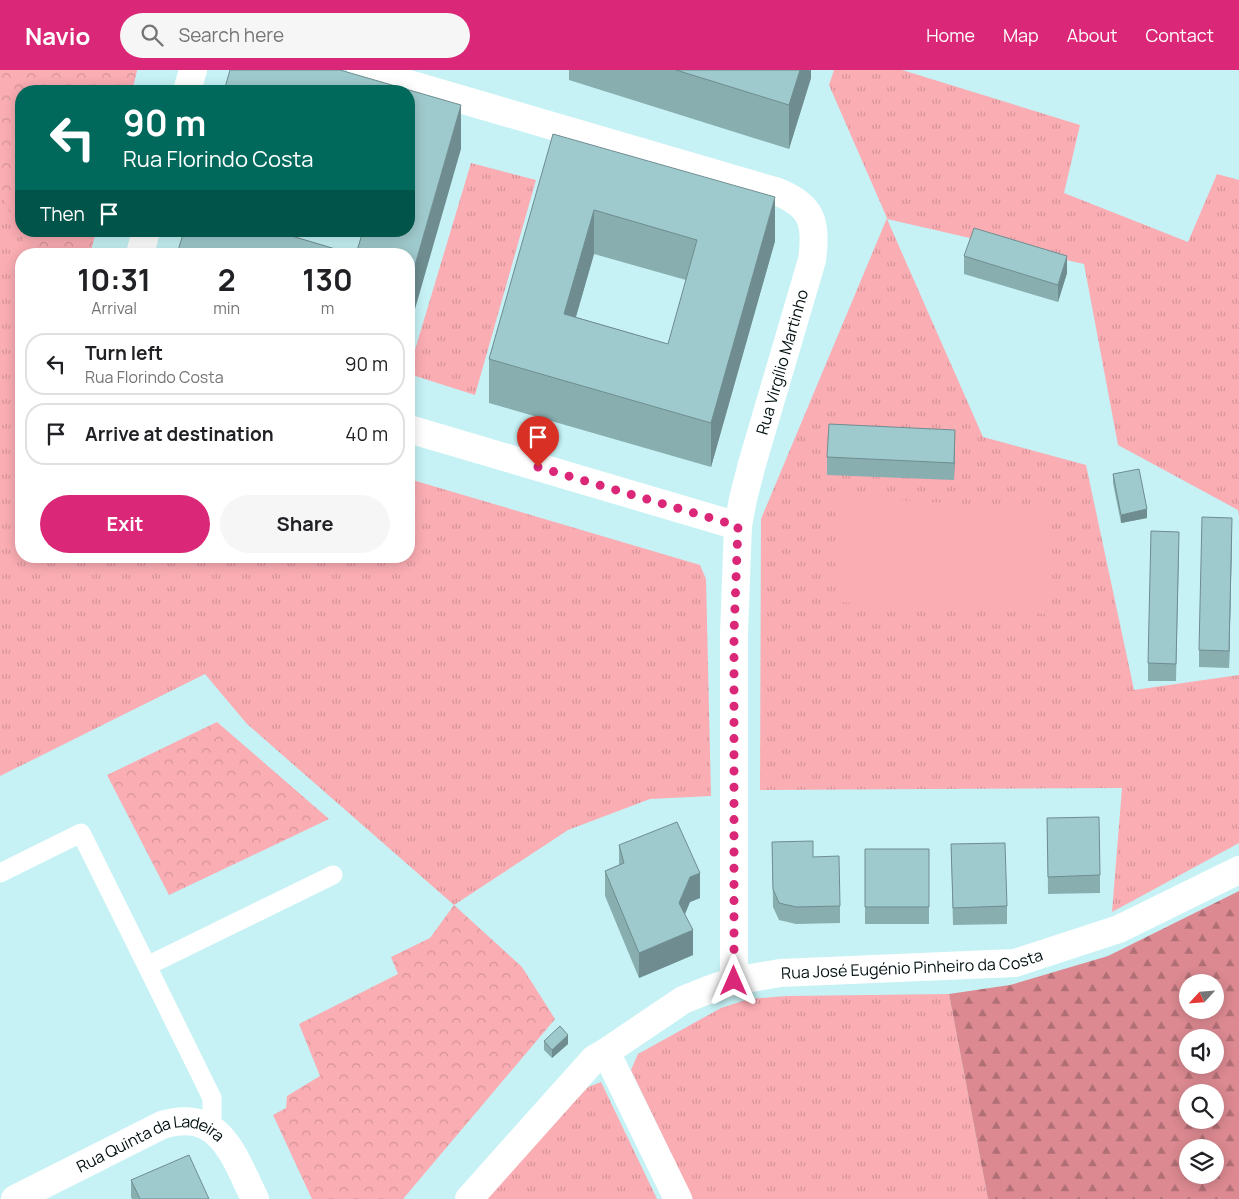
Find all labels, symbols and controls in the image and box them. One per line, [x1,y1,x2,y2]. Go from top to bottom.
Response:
search box [120,13,470,58]
text: Navio [25,19,90,52]
icon: search [138,21,166,49]
text: Search here [178,22,284,48]
text: Home [926,23,975,47]
text: Map [1003,23,1039,47]
text: About [1067,23,1117,47]
text: Contact [1145,23,1214,47]
text: 90 m [123,99,206,147]
icon: left [40,105,105,170]
text: Rua Florindo Costa [123,144,314,174]
icon: arrive [95,200,123,228]
text: Then [40,201,85,227]
text: 10:31 [77,259,151,300]
text: 2 [218,259,236,300]
text: 130 [302,259,353,300]
street label: Rua Virgílio Martinho [751,287,813,437]
text: Arrival [91,297,137,319]
text: min [213,297,240,319]
text: m [321,297,334,319]
text: Turn left [85,340,163,366]
icon: left [42,350,70,378]
text: 90 m [345,351,388,377]
text: Rua Florindo Costa [85,366,224,388]
pin [517,416,559,467]
icon: arrive [42,420,70,448]
text: Arrive at destination [85,421,274,447]
text: 40 m [345,421,388,447]
icon: arrive [524,423,552,451]
button: Exit [40,495,210,553]
button: Share [220,495,390,553]
street label: Rua José Eugénio Pinheiro da Costa [781,944,1046,984]
position arrow [707,954,759,1006]
north arrow [1179,974,1224,1019]
map controls [1179,974,1224,1184]
button: sound [1179,1029,1224,1074]
button: search [1179,1084,1224,1129]
street label: Rua Quinta da Ladeira [73,1110,230,1177]
button: layers [1179,1139,1224,1184]

